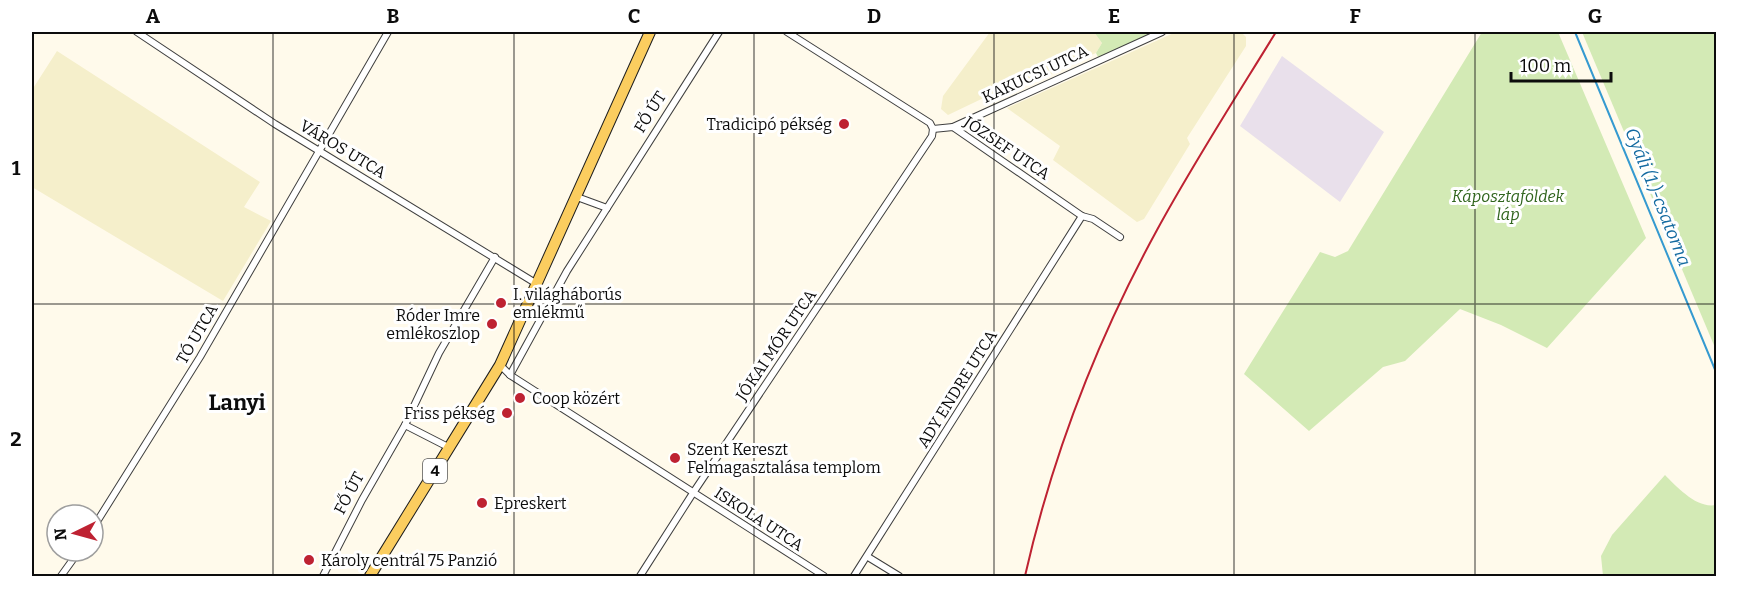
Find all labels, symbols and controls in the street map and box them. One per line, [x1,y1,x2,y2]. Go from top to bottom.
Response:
text: A [146,4,161,28]
text: B [387,4,400,28]
text: C [628,4,640,28]
text: D [867,4,881,28]
text: E [1108,4,1120,28]
text: F [1349,4,1361,28]
text: G [1588,4,1602,28]
street label: KAKUCSI UTCA [979,41,1092,107]
scale bar [1511,45,1612,83]
text: 100 m [1520,55,1571,77]
street label: FŐ ÚT [629,87,670,136]
street label: JÓZSEF UTCA [960,111,1055,184]
street label: VÁROS UTCA [296,115,391,183]
place label: Tradicipó pékség [706,115,832,134]
marker: Tradicipó pékség [837,117,851,131]
water label: Gyáli (1.)-csatorna [1620,125,1696,269]
text: 1 [12,156,21,180]
park label: Káposztaföldek láp [1452,187,1565,224]
place label: I. világháborús emlékmű [513,285,622,322]
street label: JÓKAI MÓR UTCA [730,285,821,405]
marker: I. világháborús emlékmű [494,296,508,310]
street label: TÓ UTCA [171,300,222,367]
place label: Róder Imre emlékoszlop [386,306,480,343]
marker: Róder Imre emlékoszlop [485,317,499,331]
street label: ADY ENDRE UTCA [913,326,1001,451]
district label: Lanyi [208,389,266,416]
place label: Coop közért [532,389,620,408]
marker: Coop közért [513,391,527,405]
place label: Friss pékség [404,404,495,423]
marker: Friss pékség [500,406,514,420]
text: 2 [10,427,22,451]
place label: Szent Kereszt Felmagasztalása templom [687,440,881,477]
marker: Szent Kereszt Felmagasztalása templom [668,451,682,465]
road number: 4 [423,459,447,483]
street label: FŐ ÚT [329,468,368,517]
street label: ISKOLA UTCA [711,483,808,555]
place label: Epreskert [494,494,567,513]
marker: Epreskert [475,496,489,510]
north arrow [45,503,105,563]
text: N [51,527,71,541]
place label: Károly centrál 75 Panzió [321,551,497,570]
marker: Károly centrál 75 Panzió [302,553,316,567]

